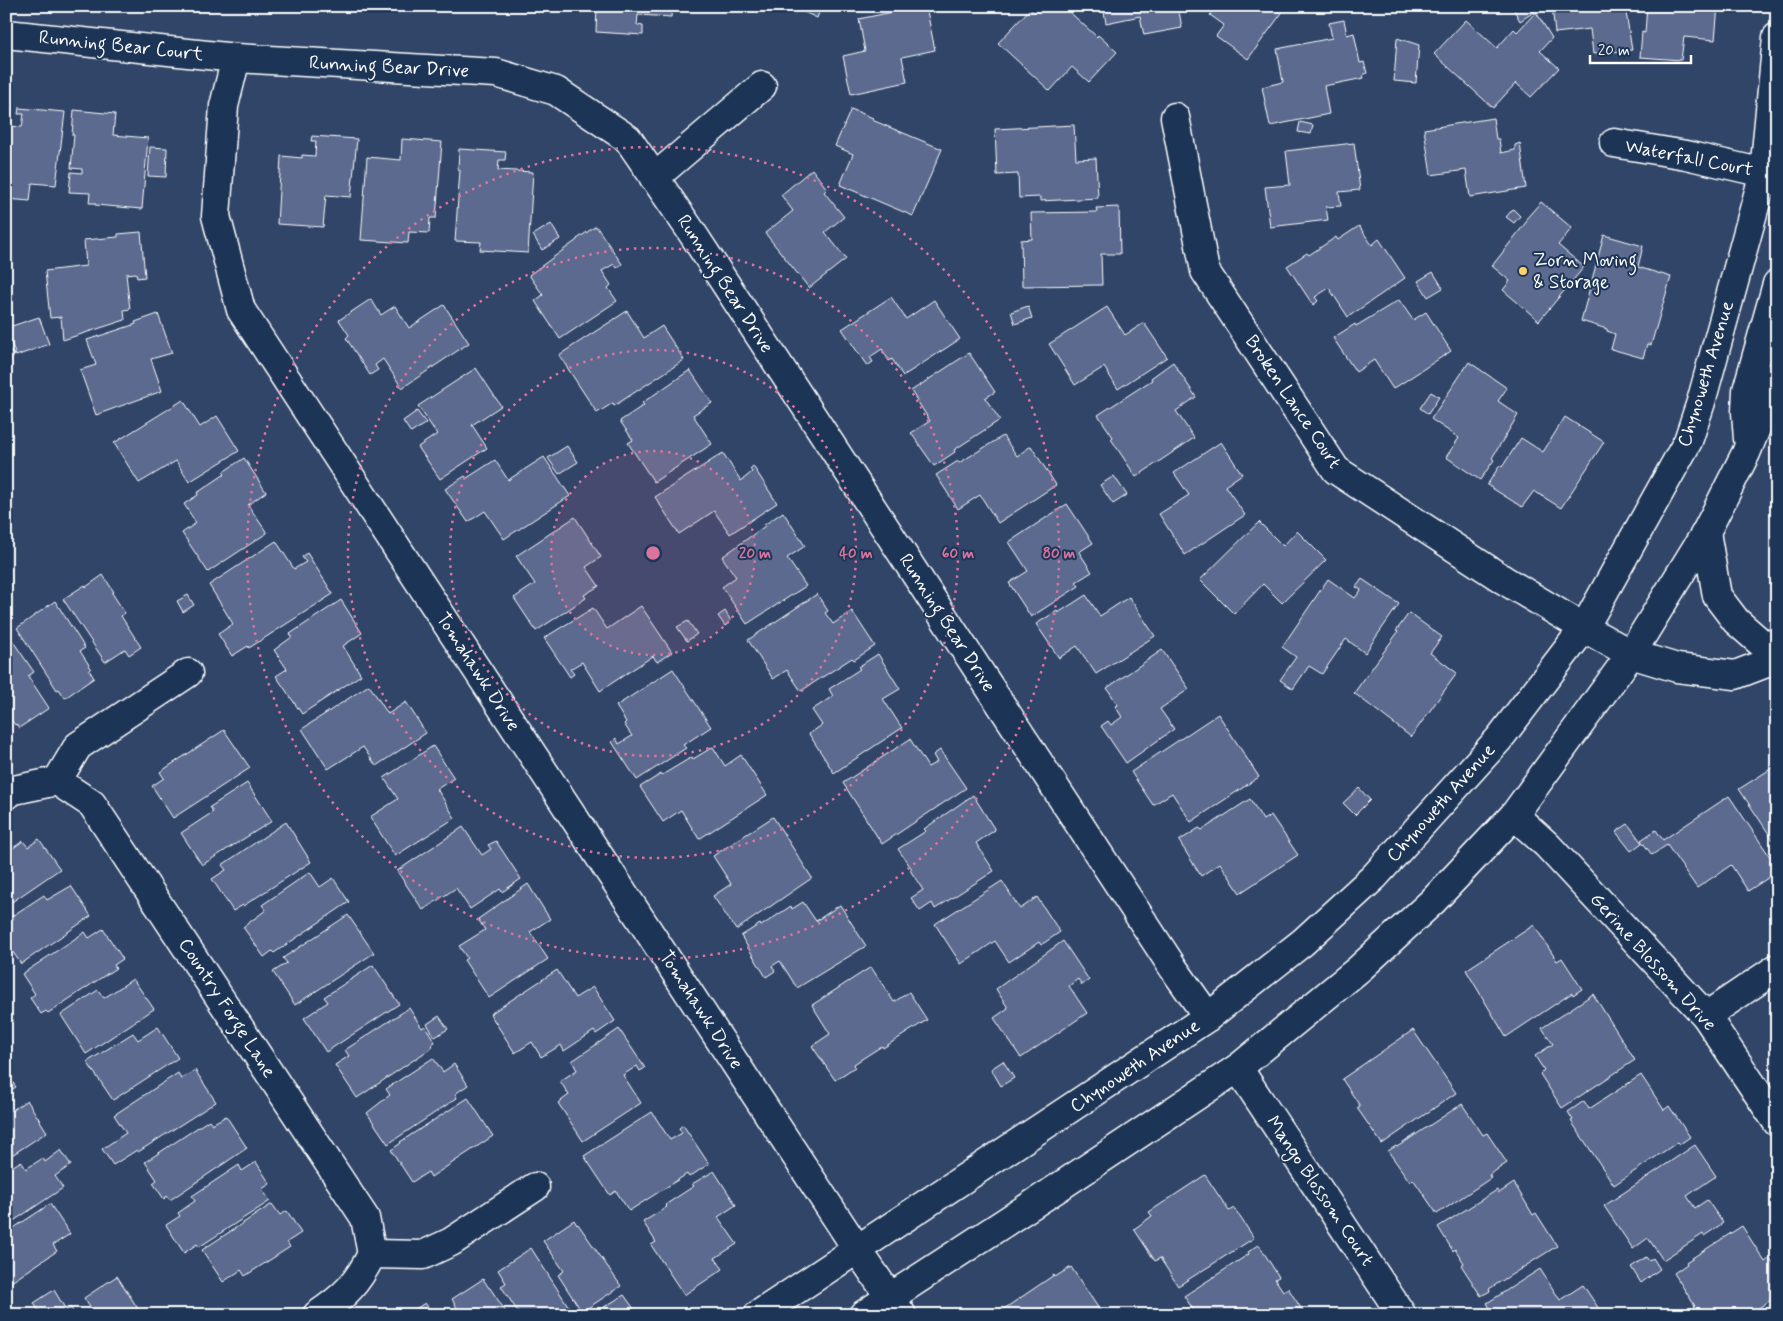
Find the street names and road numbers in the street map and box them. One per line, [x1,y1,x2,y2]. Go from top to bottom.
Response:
street label: Running Bear Court [37,25,204,70]
street label: Running Bear Drive [308,50,470,87]
street label: Waterfall Court [1623,133,1755,183]
street label: Running Bear Drive [668,210,779,360]
street label: Chynoweth Avenue [1672,298,1740,450]
street label: Broken Lance Court [1239,330,1347,474]
street label: Running Bear Drive [890,549,1001,699]
street label: Tomahawk Drive [430,608,526,736]
street label: Chynoweth Avenue [1381,738,1501,868]
street label: Gerine Blossom Drive [1584,887,1722,1037]
street label: Country Forge Lane [170,933,282,1084]
street label: Tomahawk Drive [653,946,749,1074]
street label: Chynoweth Avenue [1065,1013,1205,1119]
street label: Mango Blossom Court [1259,1111,1380,1272]

